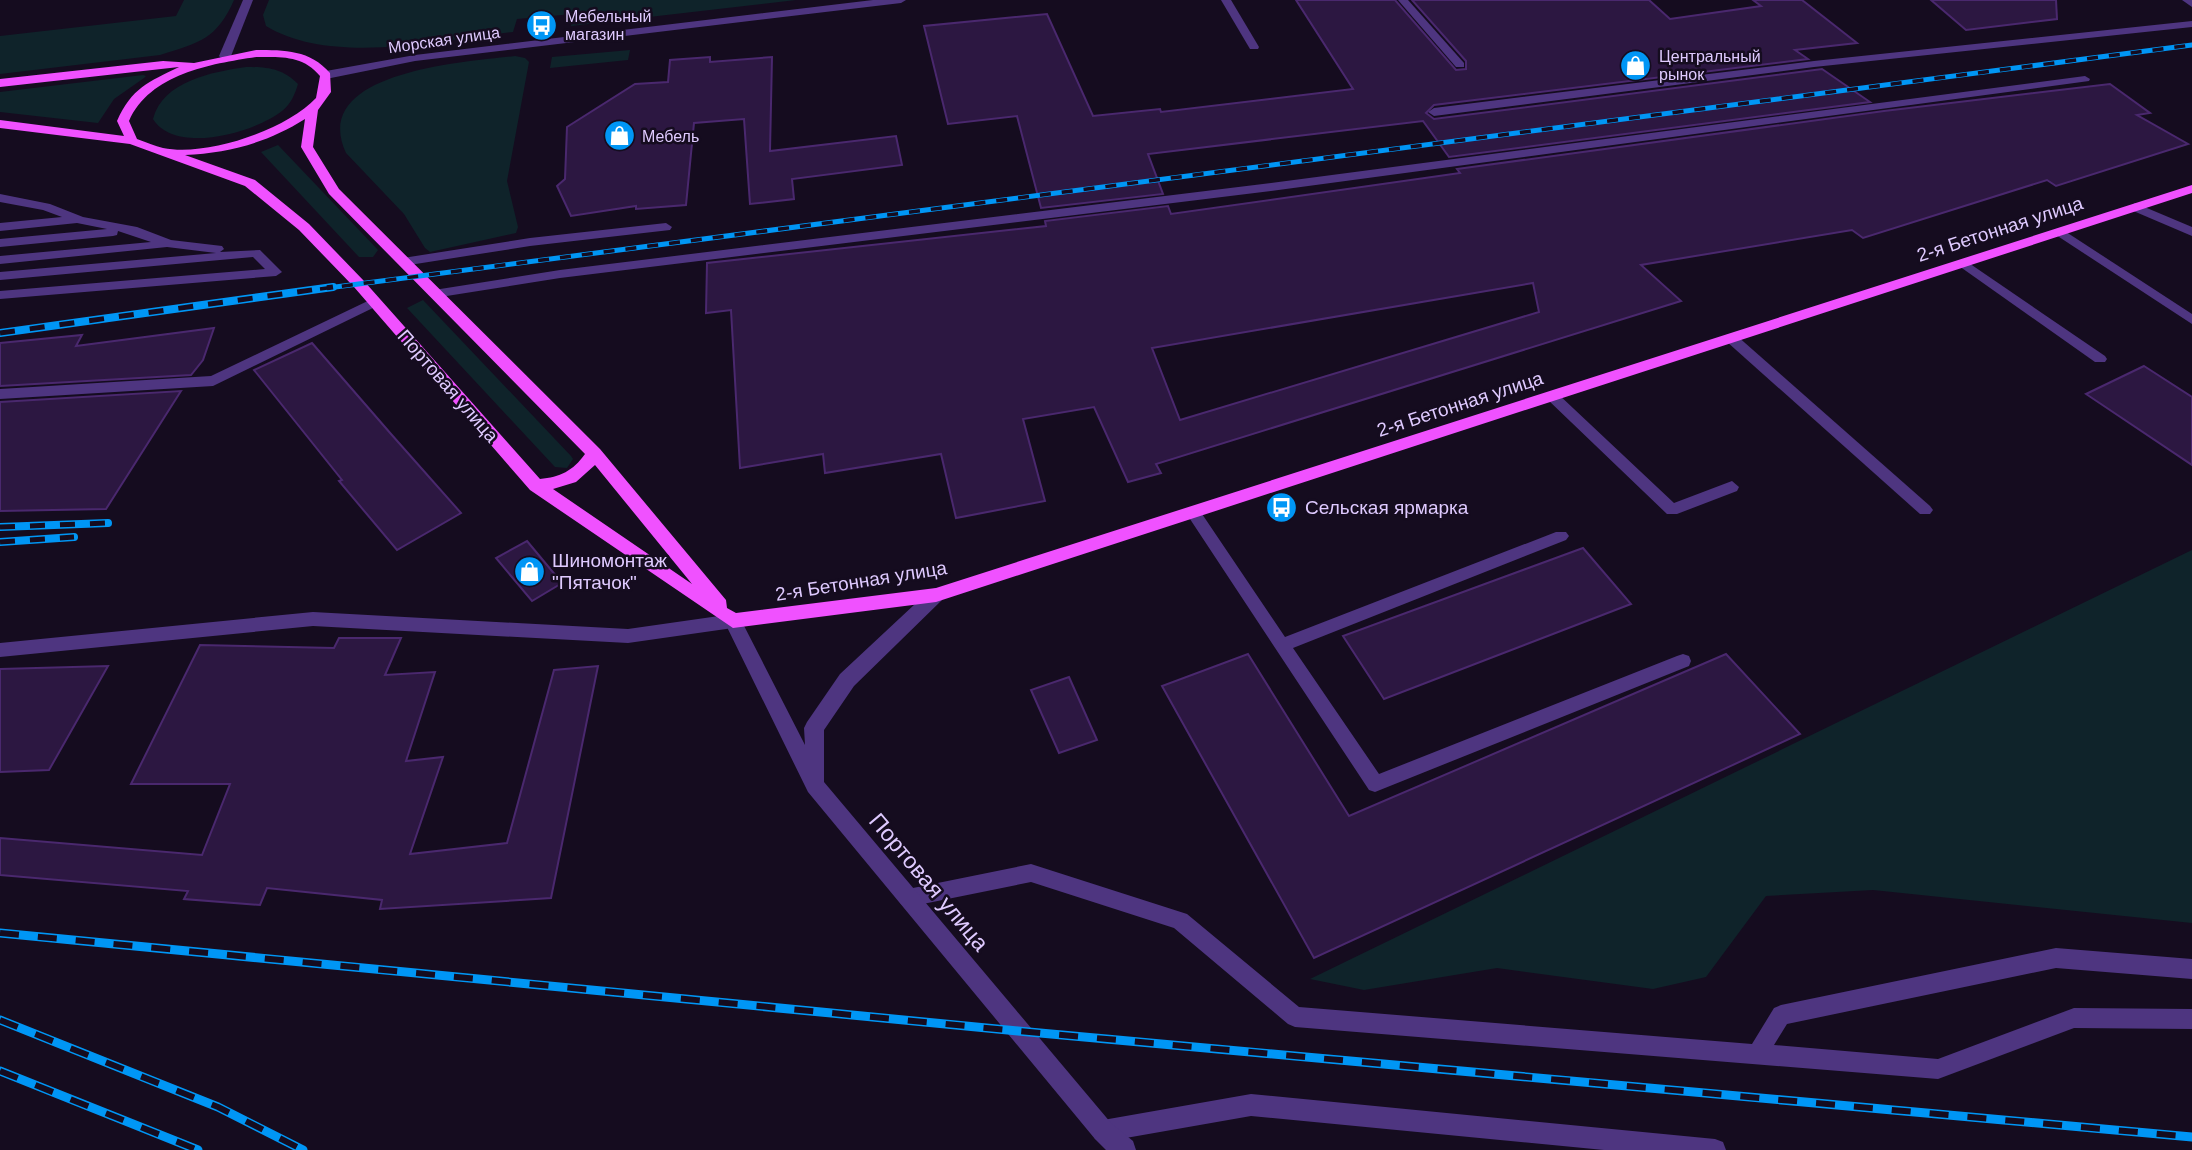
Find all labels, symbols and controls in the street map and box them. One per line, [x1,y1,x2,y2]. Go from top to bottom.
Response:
bus stop icon: Мебельный магазин [525,8,559,42]
place label: Мебельный магазин [565,8,652,43]
street label: Морская улица [387,24,501,56]
shop icon: Центральный рынок [1619,48,1653,82]
place label: Центральный рынок [1659,48,1761,83]
shop icon: Мебель [602,119,636,153]
place label: Мебель [642,128,699,145]
street label: 2-я Бетонная улица [1914,192,2086,266]
street label: Портовая улица [394,326,503,447]
street label: 2-я Бетонная улица [1374,367,1546,441]
bus stop icon: Сельская ярмарка [1265,490,1299,524]
place label: Сельская ярмарка [1305,497,1469,518]
place label: Шиномонтаж "Пятачок" [552,550,667,593]
shop icon: Шиномонтаж "Пятачок" [512,554,546,588]
street label: 2-я Бетонная улица [774,557,949,605]
street label: Портовая улица [864,808,994,956]

